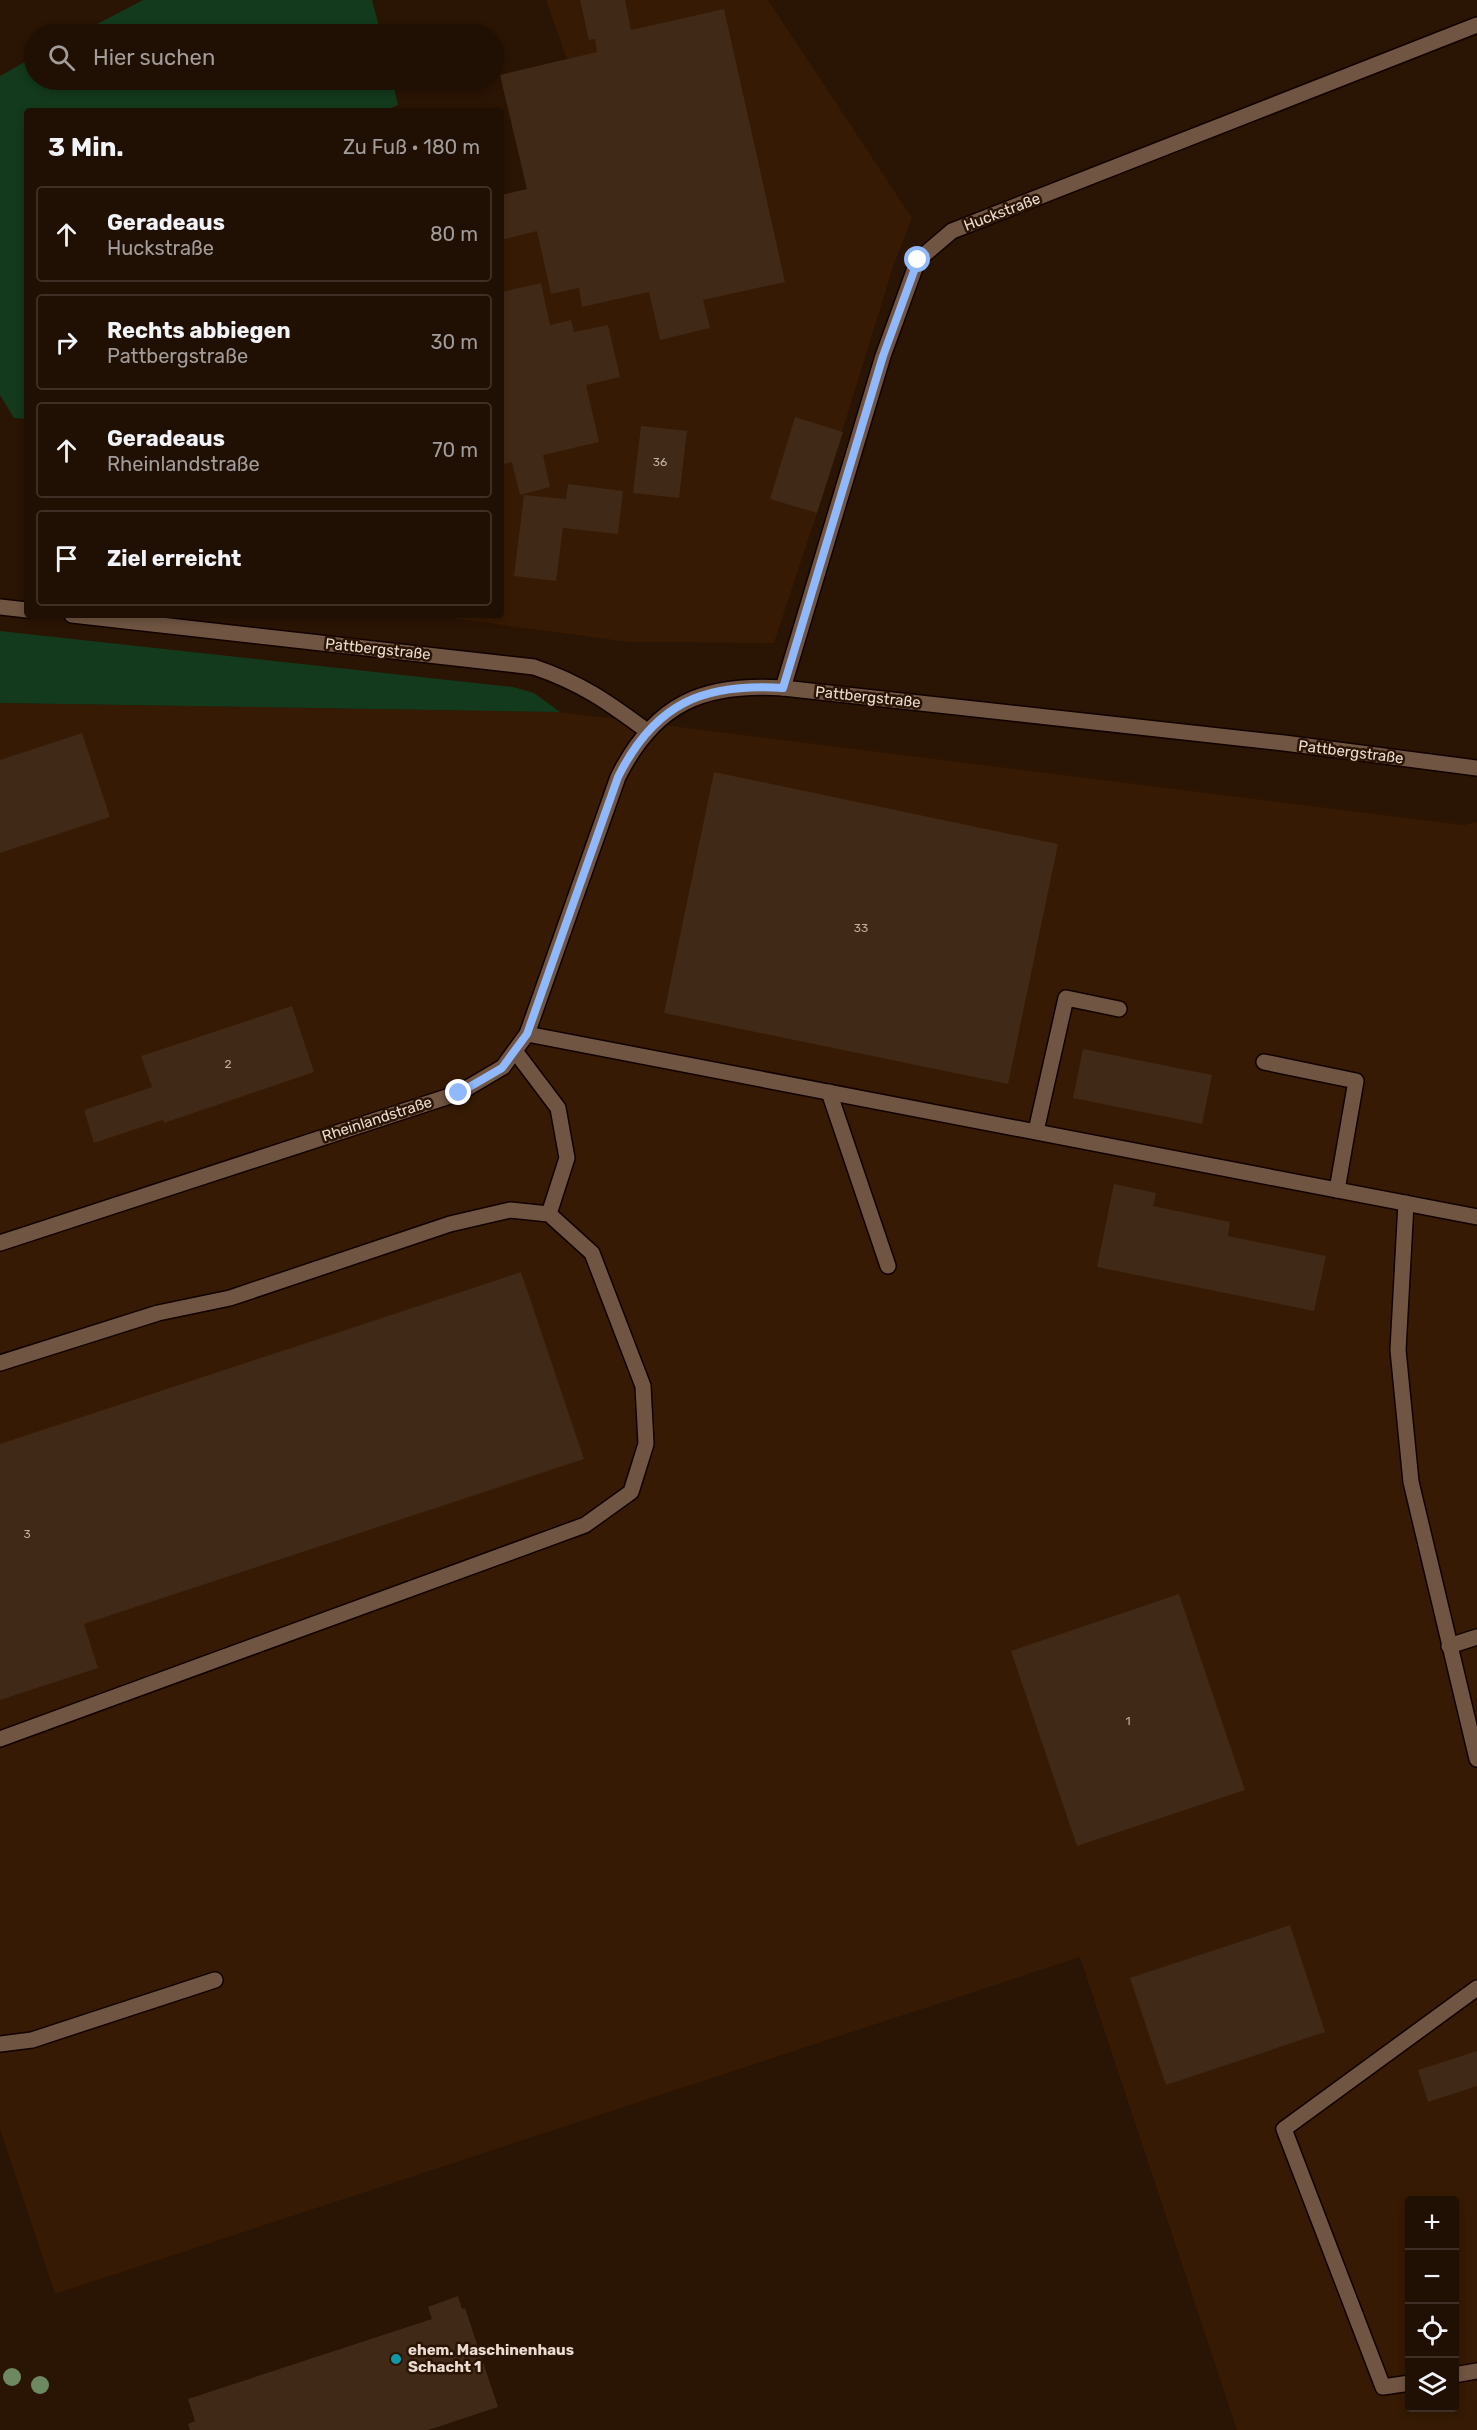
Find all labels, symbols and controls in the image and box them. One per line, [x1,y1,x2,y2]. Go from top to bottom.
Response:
search box [24,24,504,90]
icon: search [45,41,78,74]
text: Hier suchen [93,44,215,71]
text: 3 Min. [48,132,124,163]
text: Zu Fuß · 180 m [343,135,480,159]
street label: Huckstraße [961,189,1043,235]
text: Geradeaus [107,209,225,236]
icon: ahead [50,218,83,251]
text: 80 m [430,222,478,246]
text: Huckstraße [107,236,214,260]
route start [904,246,930,272]
text: Rechts abbiegen [107,317,291,344]
icon: right [50,326,83,359]
text: 30 m [431,330,478,354]
text: Pattbergstraße [107,344,248,368]
text: Geradeaus [107,425,225,452]
icon: ahead [50,434,83,467]
text: 70 m [432,438,478,462]
text: Rheinlandstraße [107,452,260,476]
house number: 36 [653,455,667,469]
icon: arrive [50,542,83,575]
text: Ziel erreicht [107,545,241,572]
street label: Pattbergstraße [324,635,432,663]
street label: Pattbergstraße [814,683,922,711]
street label: Pattbergstraße [1297,737,1405,767]
house number: 33 [854,921,868,935]
house number: 2 [224,1057,232,1071]
route end [445,1079,471,1105]
street label: Rheinlandstraße [320,1093,434,1145]
house number: 3 [23,1527,31,1541]
house number: 1 [1125,1714,1131,1728]
map controls [1405,2196,1459,2412]
button: + [1405,2196,1459,2250]
button: − [1405,2250,1459,2304]
button: locate [1405,2304,1459,2358]
place label: ehem. Maschinenhaus Schacht 1 [408,2341,574,2376]
marker: ehem. Maschinenhaus Schacht 1 [389,2352,403,2366]
button: layers [1405,2358,1459,2412]

